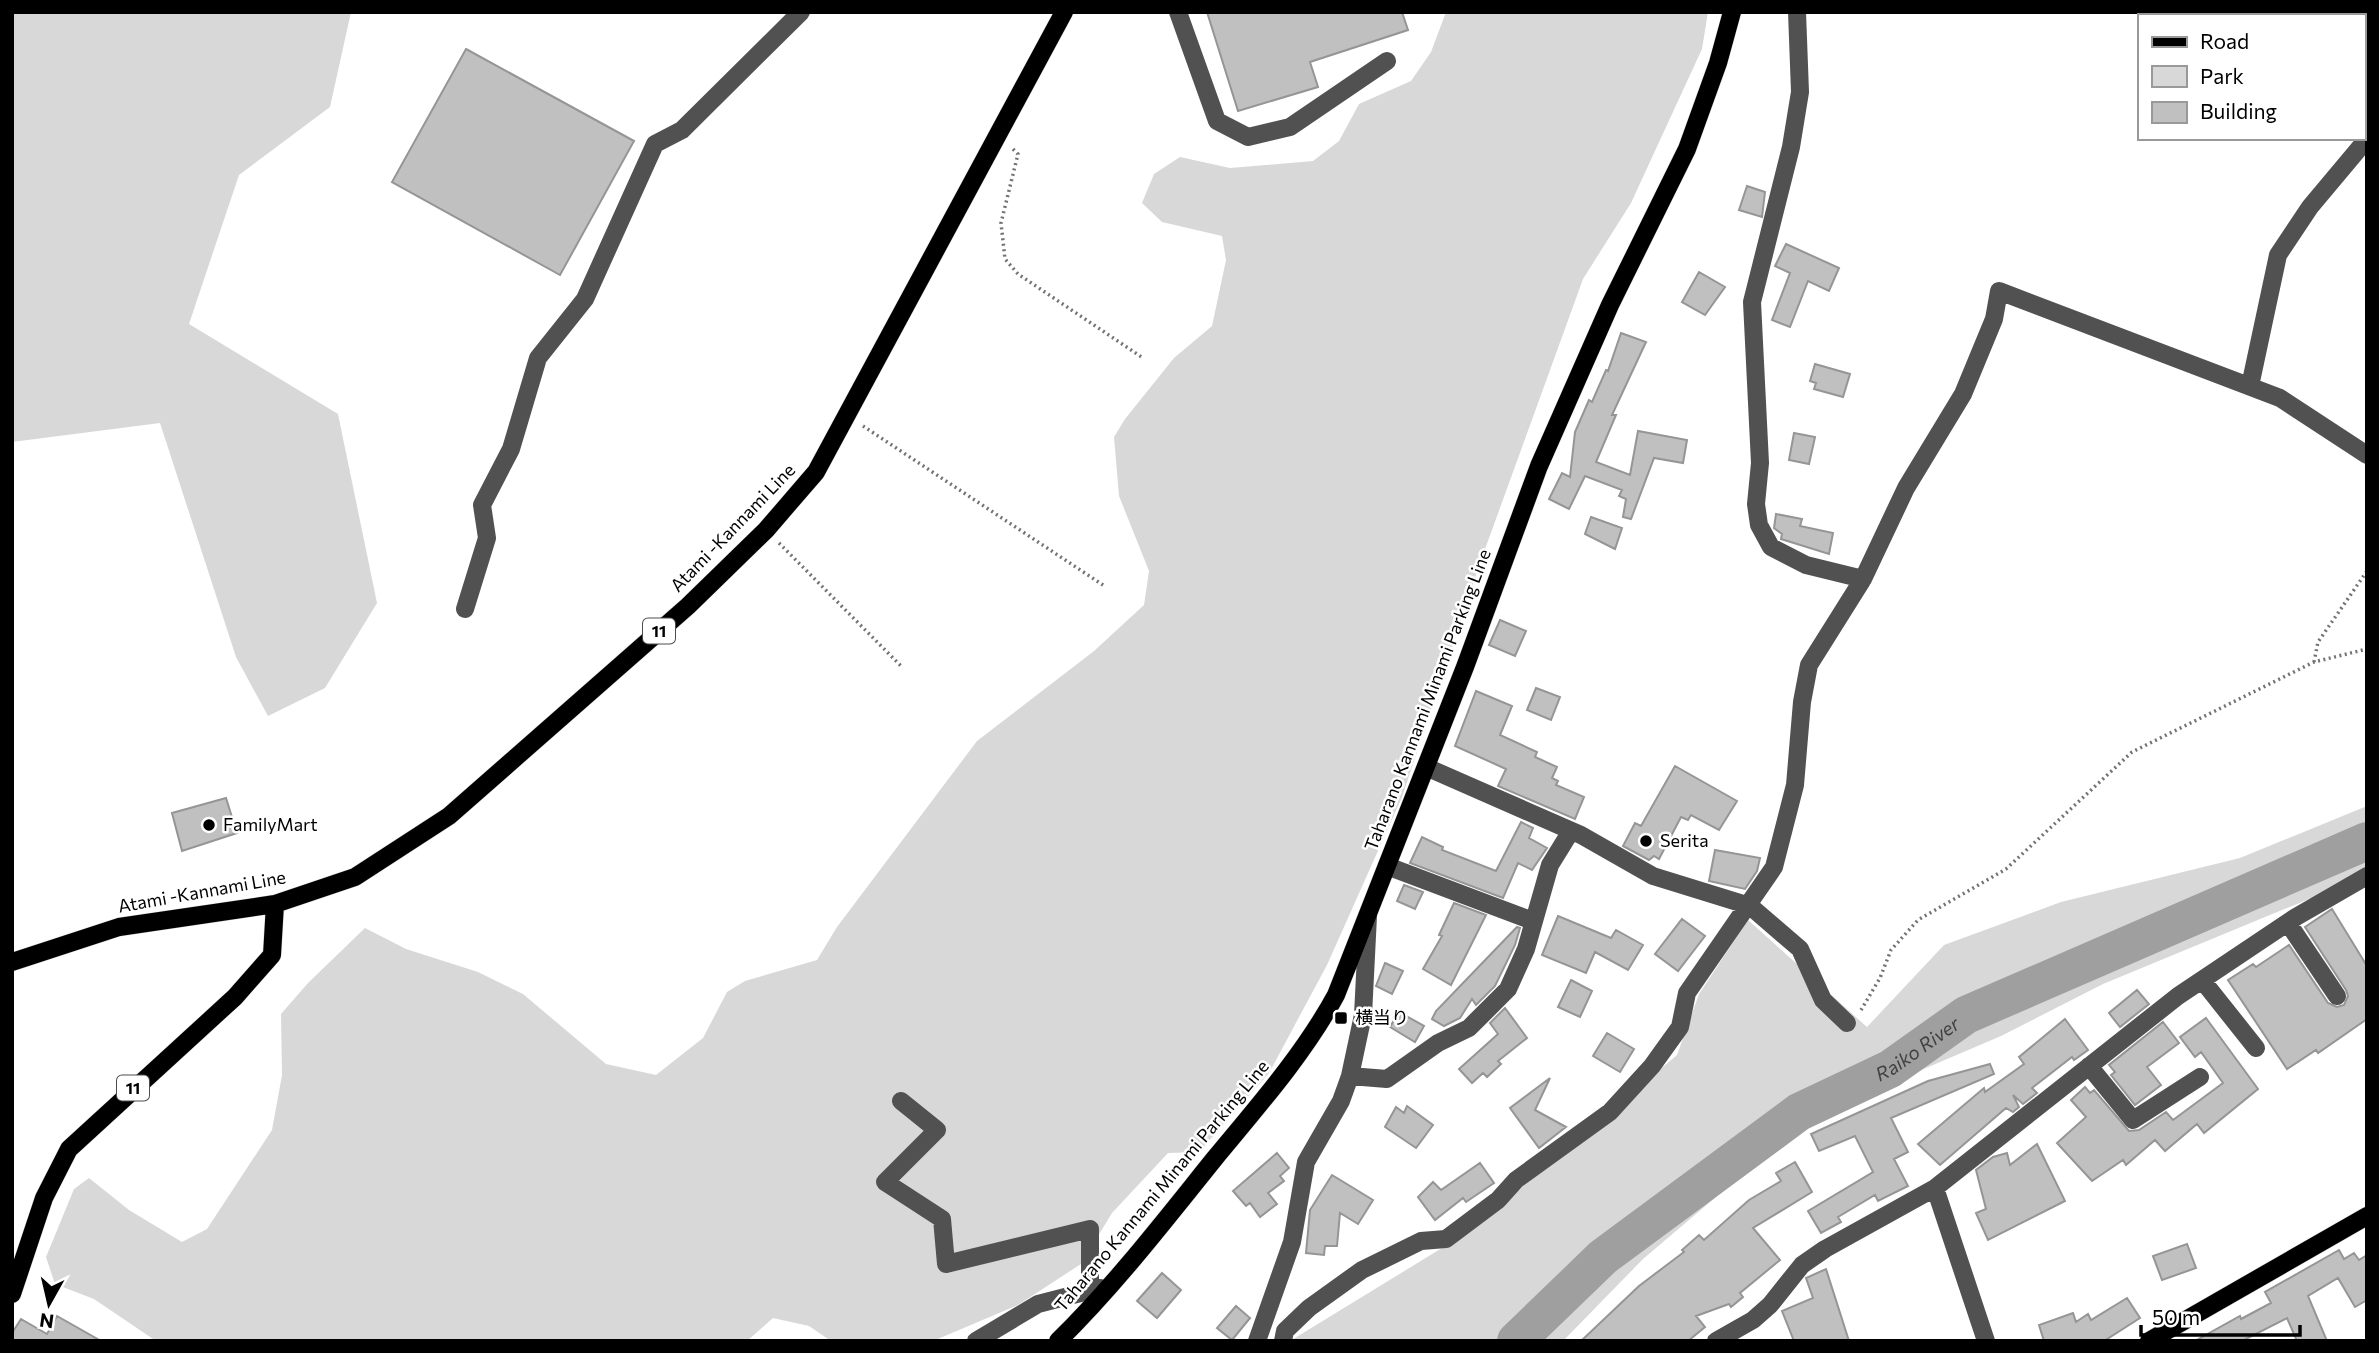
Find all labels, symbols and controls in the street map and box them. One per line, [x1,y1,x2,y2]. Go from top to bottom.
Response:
legend [2138,14,2365,140]
text: Road [2200,28,2249,53]
text: Park [2200,63,2244,88]
text: Building [2200,98,2277,123]
street label: Atami -Kannami Line [665,459,799,596]
street label: Taharano Kannami Minami Parking Line [1359,546,1495,854]
road number: 11 [643,618,675,644]
place label: FamilyMart [223,813,318,835]
marker: FamilyMart [201,817,217,833]
place label: Serita [1660,829,1709,851]
marker: Serita [1638,833,1654,849]
street label: Atami -Kannami Line [116,865,287,917]
place label: 横当り [1355,1006,1409,1028]
marker: 横当り [1333,1010,1349,1026]
water label: Raiko River [1871,1011,1965,1085]
street label: Taharano Kannami Minami Parking Line [1050,1055,1273,1315]
road number: 11 [117,1076,149,1100]
north arrow [14,1269,84,1339]
scale bar [2141,1294,2300,1338]
text: 50 m [2152,1304,2200,1329]
text: N [38,1309,55,1334]

